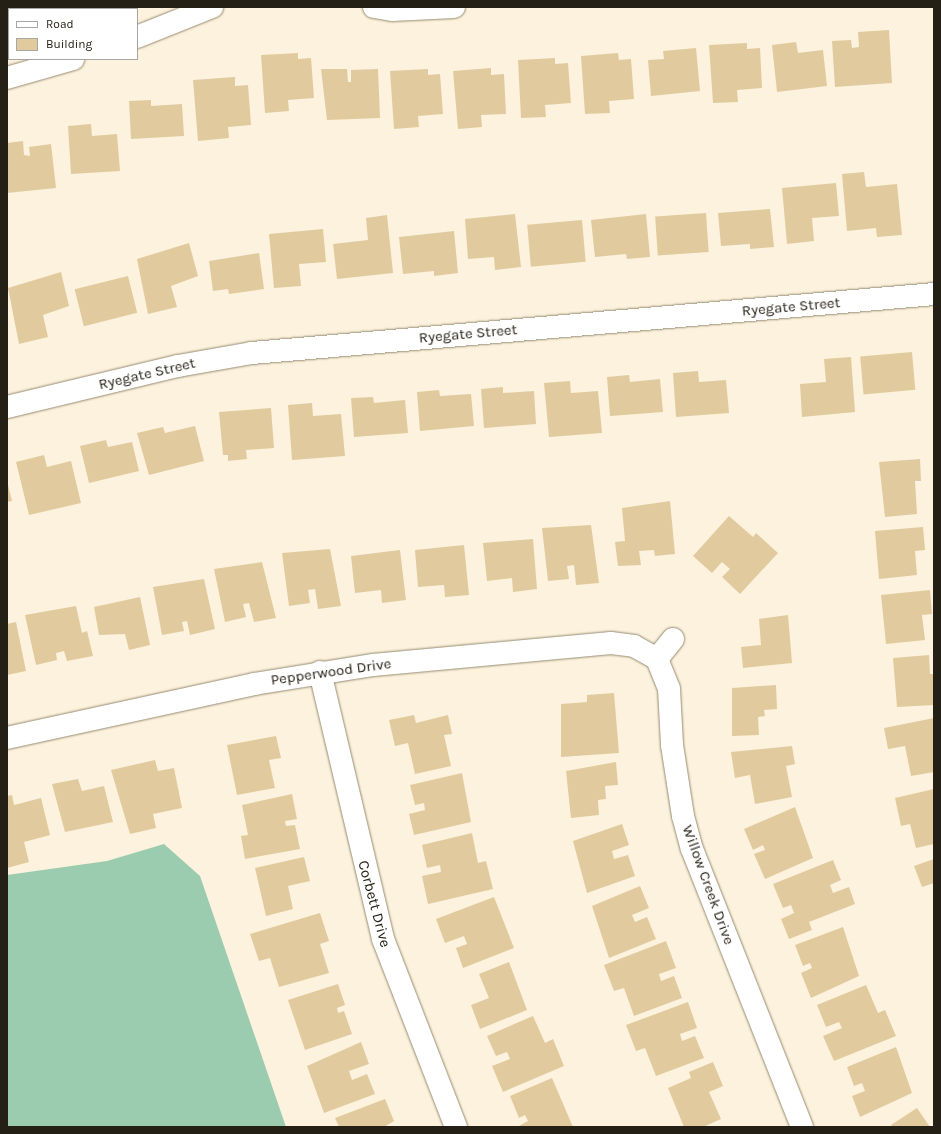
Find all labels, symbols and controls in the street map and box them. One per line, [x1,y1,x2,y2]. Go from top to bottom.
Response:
legend [8,8,138,60]
text: Road [46,17,74,31]
text: Building [46,37,92,51]
street label: Ryegate Street [741,294,841,320]
street label: Ryegate Street [418,321,518,347]
street label: Ryegate Street [97,354,197,394]
street label: Pepperwood Drive [270,655,392,689]
street label: Willow Creek Drive [678,823,738,947]
street label: Corbett Drive [354,859,394,949]

